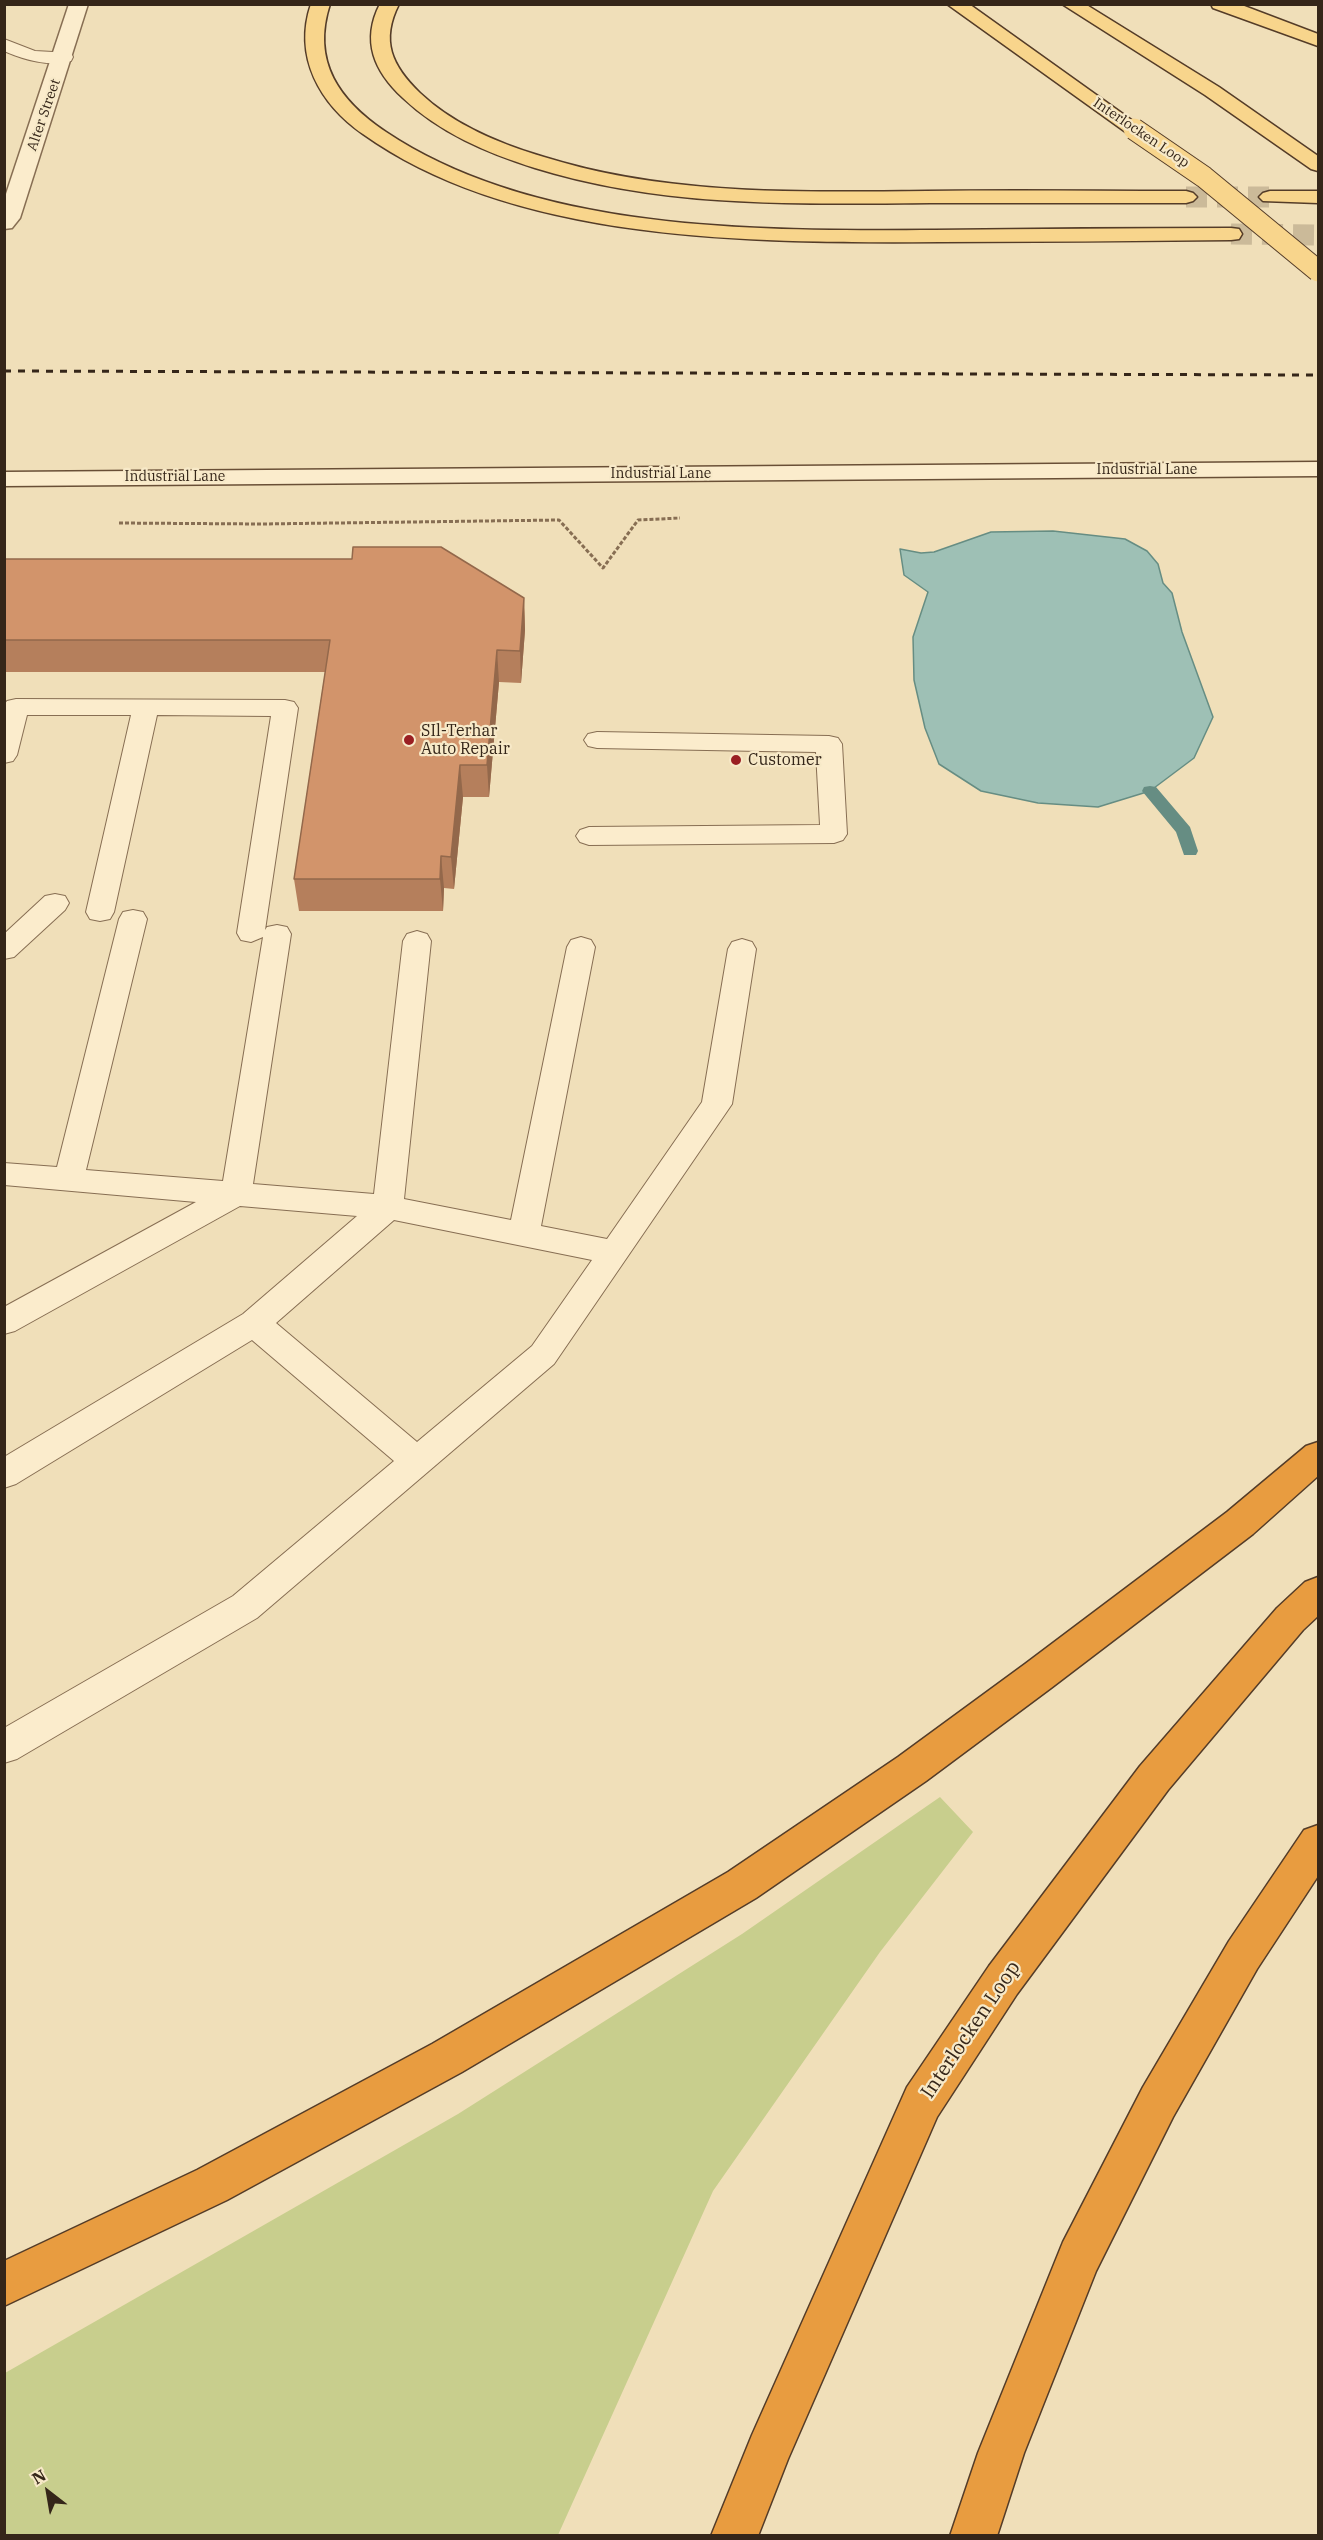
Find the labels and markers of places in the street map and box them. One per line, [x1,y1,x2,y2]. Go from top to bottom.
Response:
place label: SIl-Terhar Auto Repair [421,721,510,759]
marker: SIl-Terhar Auto Repair [402,733,416,747]
place label: Customer [748,750,822,770]
marker: Customer [729,753,743,767]

